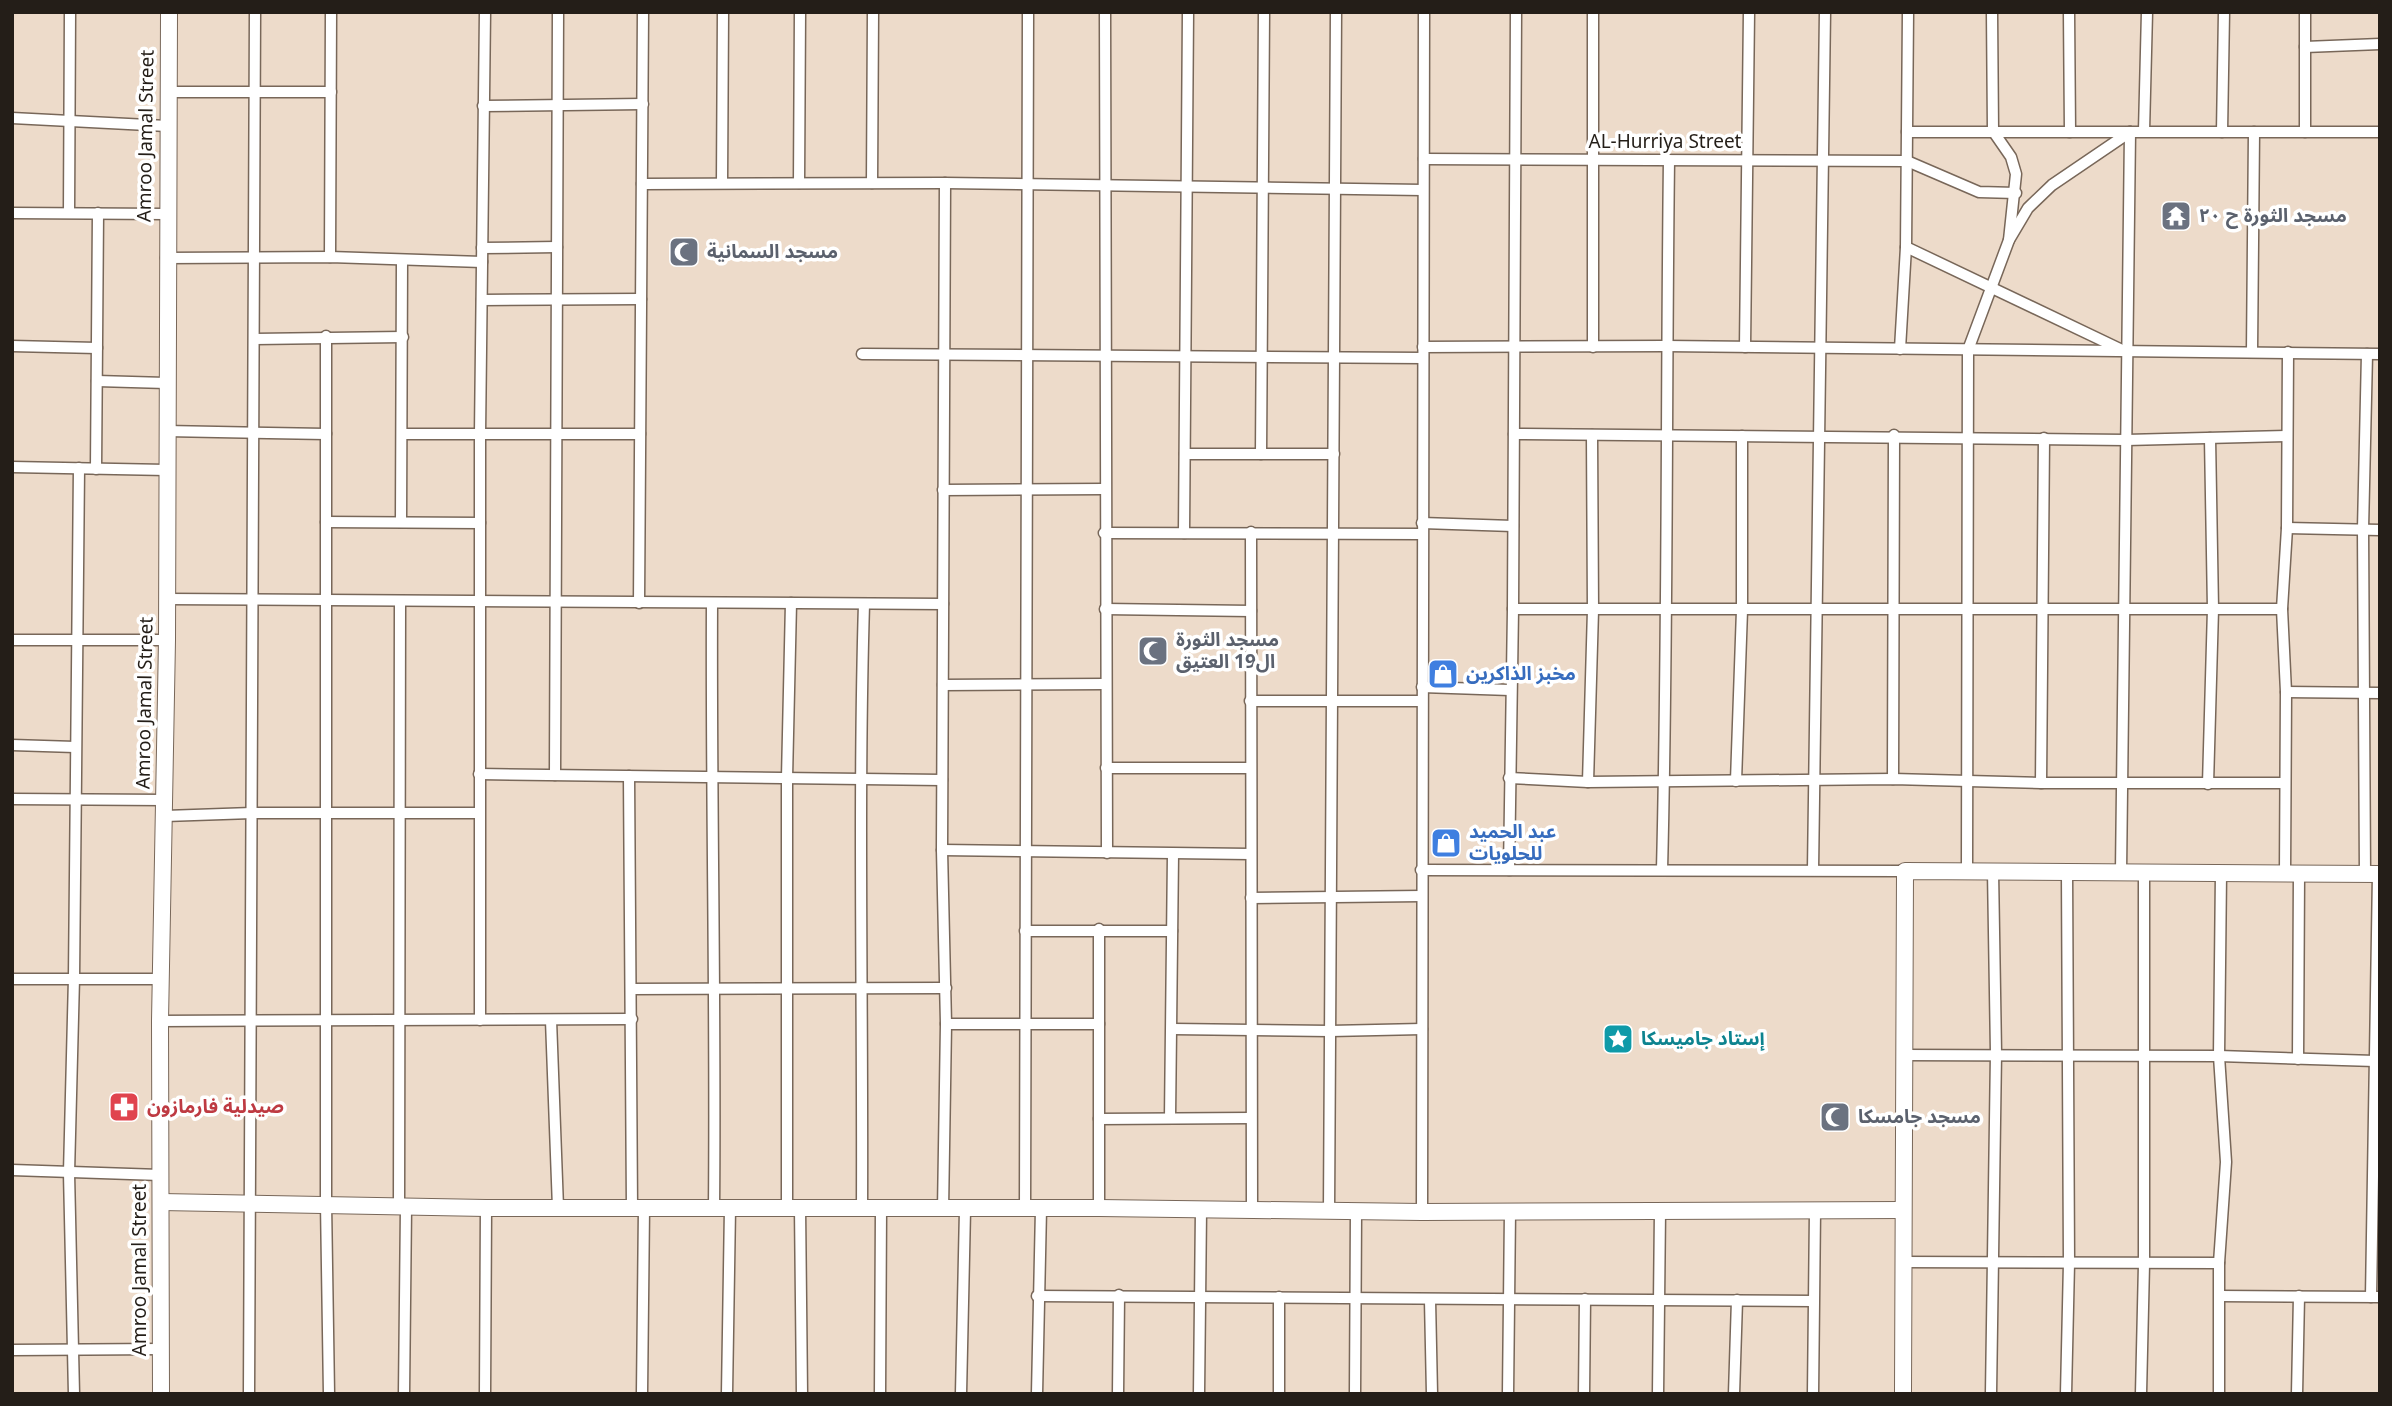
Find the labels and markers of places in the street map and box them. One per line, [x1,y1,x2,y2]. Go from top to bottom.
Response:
place label: مسجد الثورة ح ٢٠ [2199,196,2347,236]
temple icon: مسجد الثورة ح ٢٠ [2159,199,2193,233]
place label: مسجد السمانية [707,232,838,272]
mosque icon: مسجد السمانية [667,235,701,269]
place label: مسجد الثورة ال19 العتيق [1176,620,1279,682]
mosque icon: مسجد الثورة ال19 العتيق [1136,634,1170,668]
place label: مخبز الذاكرين [1466,654,1576,694]
shop icon: مخبز الذاكرين [1426,657,1460,691]
place label: عبد الحميد للحلويات [1469,812,1556,874]
shop icon: عبد الحميد للحلويات [1429,826,1463,860]
place label: إستاد جاميسكا [1641,1019,1765,1059]
place icon: إستاد جاميسكا [1601,1022,1635,1056]
place label: صيدلية فارمازون [147,1087,284,1127]
pharmacy icon: صيدلية فارمازون [107,1090,141,1124]
place label: مسجد جامسكا [1858,1097,1981,1137]
mosque icon: مسجد جامسكا [1818,1100,1852,1134]

